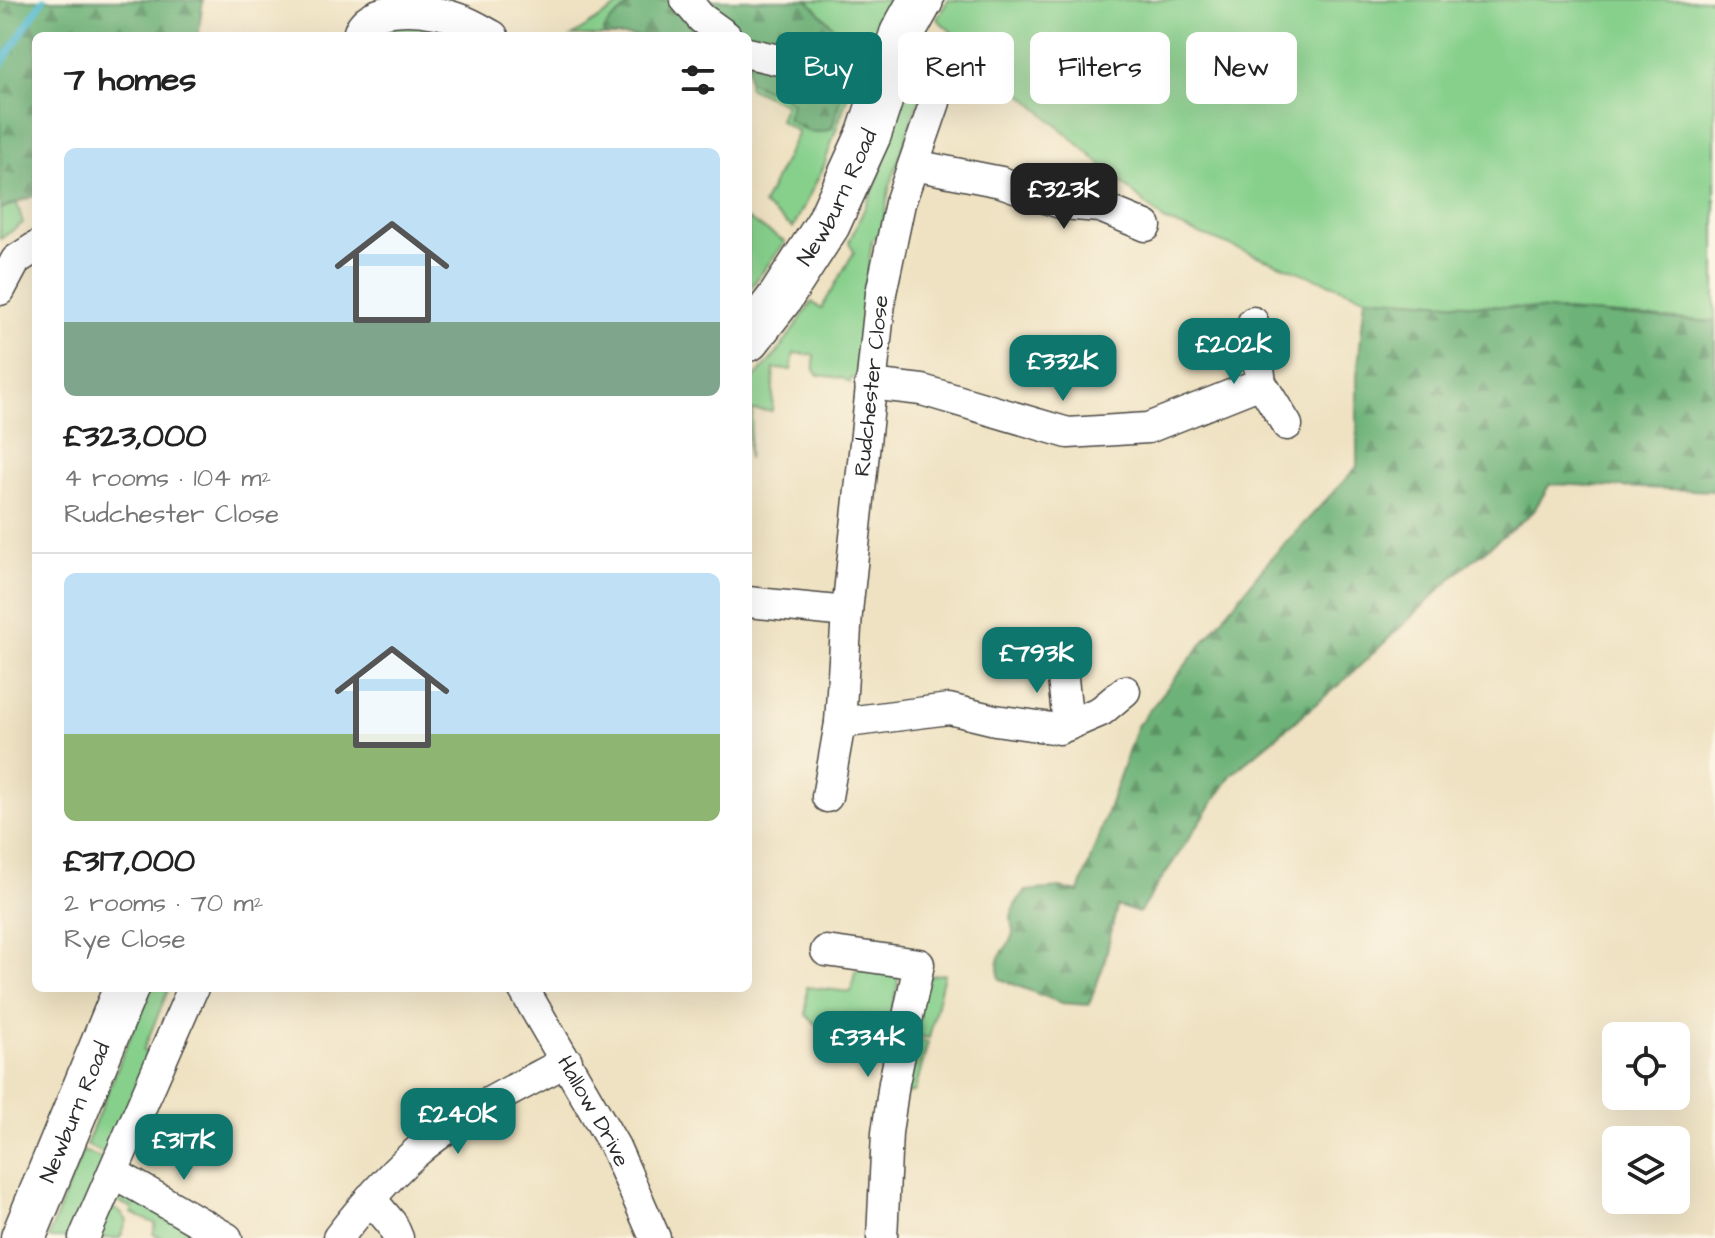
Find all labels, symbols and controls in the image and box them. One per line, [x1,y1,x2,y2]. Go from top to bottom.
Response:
chip: Buy [776,32,882,104]
chip: Rent [898,32,1014,104]
chip: Filters [1030,32,1170,104]
chip: New [1186,32,1297,104]
text: 7 homes [64,56,196,104]
icon: filters [676,58,720,102]
street label: Newburn Road [789,124,885,272]
pin: £323K [1008,163,1120,231]
text: £323K [1028,171,1100,207]
icon: home [320,200,464,344]
street label: Rudchester Close [846,293,896,478]
pin: £202K [1178,318,1290,386]
text: £202K [1196,326,1272,362]
pin: £332K [1007,335,1119,403]
text: £332K [1027,343,1099,379]
text: £323,000 [64,412,207,460]
text: 4 rooms · 104 m² [64,460,271,496]
text: Rudchester Close [64,496,279,532]
icon: home [320,625,464,769]
pin: £793K [981,627,1093,695]
text: £793K [1000,635,1074,671]
text: £317,000 [64,837,195,885]
text: 2 rooms · 70 m² [64,885,263,921]
text: Rye Close [64,921,186,957]
pin: £334K [812,1011,924,1079]
text: £334K [831,1019,905,1055]
map controls [1602,1022,1690,1214]
button: locate [1602,1022,1690,1110]
street label: Newburn Road [32,1037,118,1187]
street label: Hallow Drive [550,1050,637,1172]
pin: £240K [402,1088,514,1156]
text: £240K [419,1096,497,1132]
pin: £317K [128,1114,240,1182]
text: £317K [153,1122,215,1158]
button: layers [1602,1126,1690,1214]

